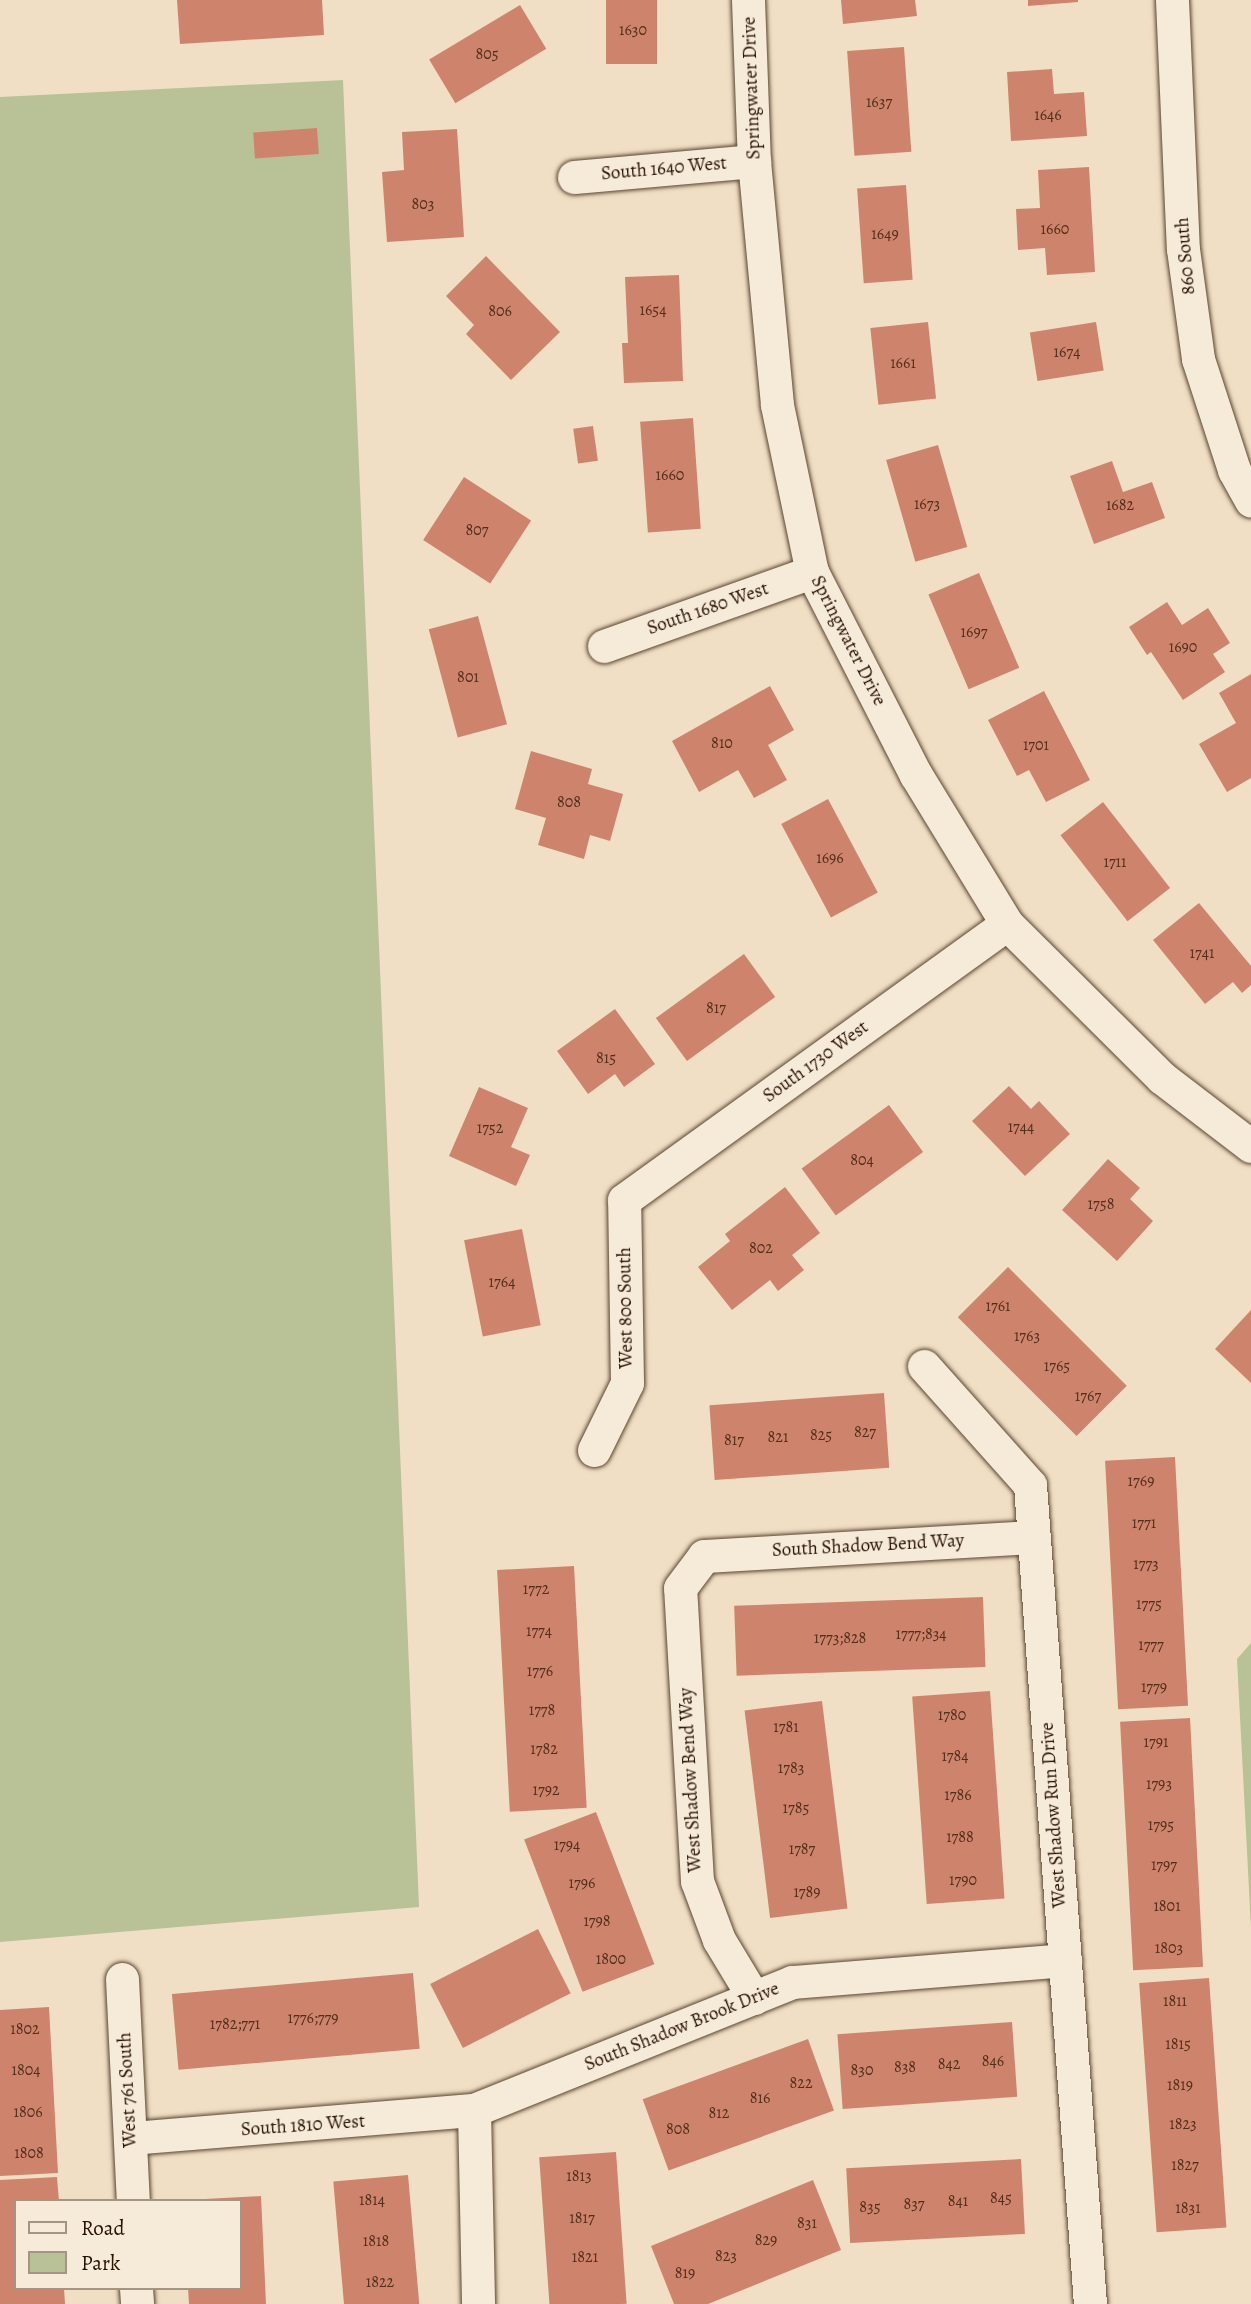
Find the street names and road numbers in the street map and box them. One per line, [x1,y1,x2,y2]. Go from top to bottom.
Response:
street label: Springwater Drive [738,16,766,160]
street label: South 1640 West [600,152,728,186]
street label: 860 South [1171,216,1201,296]
street label: Springwater Drive [805,572,891,710]
street label: South 1680 West [644,578,772,640]
street label: South 1730 West [759,1016,873,1108]
street label: West 800 South [614,1247,638,1369]
street label: South Shadow Bend Way [771,1530,965,1562]
street label: West Shadow Bend Way [675,1687,707,1873]
street label: West Shadow Run Drive [1036,1721,1072,1909]
street label: South Shadow Brook Drive [581,1977,783,2077]
street label: West 761 South [114,2032,142,2148]
street label: South 1810 West [240,2110,366,2142]

